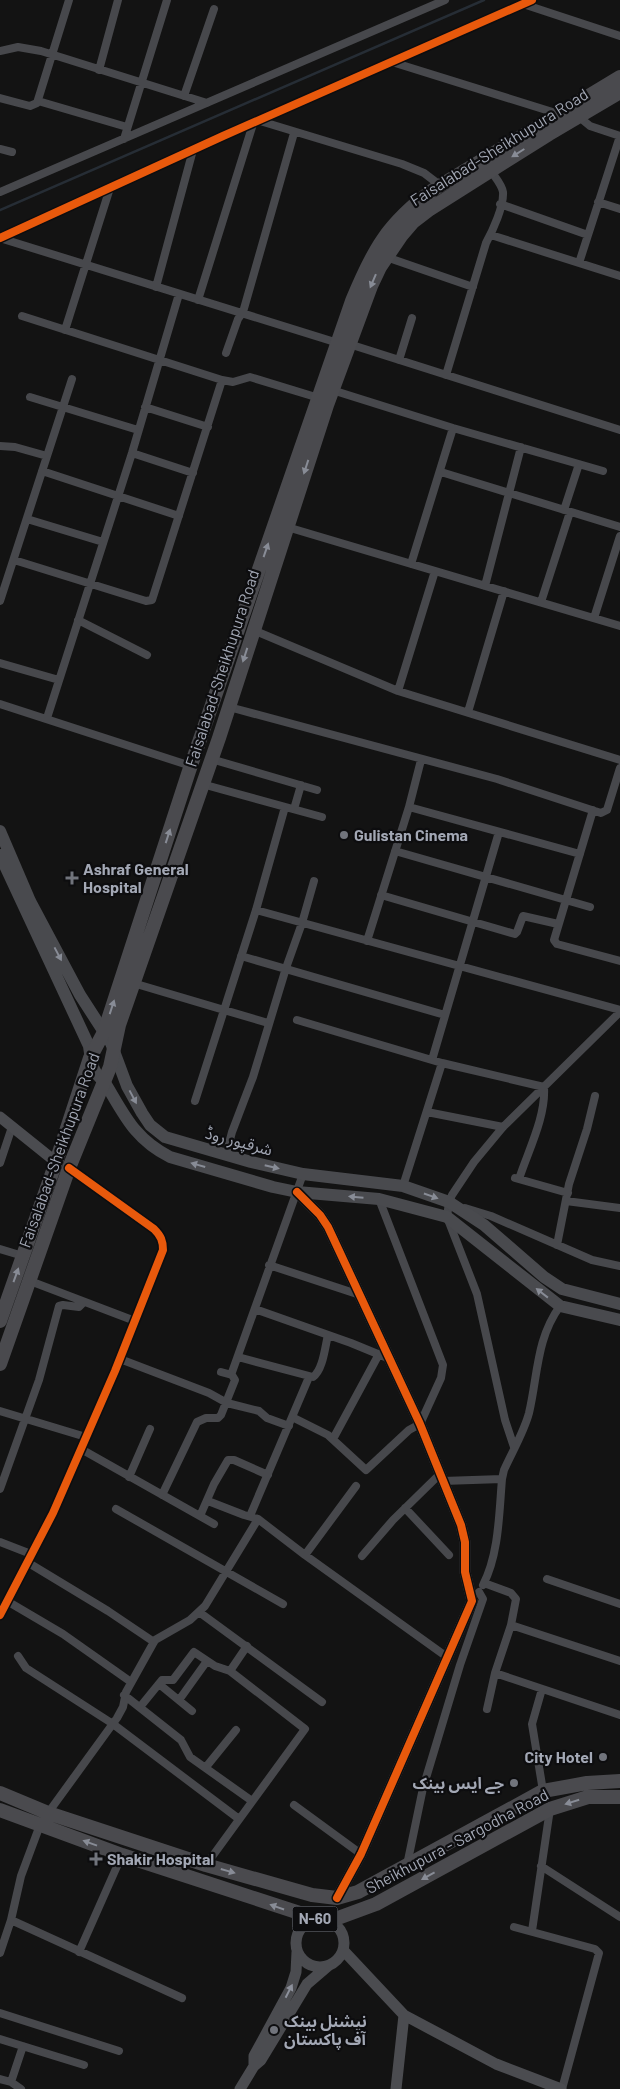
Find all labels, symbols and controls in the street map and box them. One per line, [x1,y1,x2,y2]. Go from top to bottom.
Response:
street label: Faisalabad-Sheikhupura Road [406,84,591,209]
one-way arrow [512,148,525,158]
one-way arrow [369,274,377,288]
one-way arrow [302,460,310,475]
one-way arrow [263,542,270,557]
street label: Faisalabad-Sheikhupura Road [181,567,262,769]
one-way arrow [241,647,249,662]
place label: Gulistan Cinema [354,825,468,844]
one-way arrow [164,828,172,843]
marker: Gulistan Cinema [338,829,350,841]
place label: Ashraf General Hospital [83,859,189,896]
marker: Ashraf General Hospital [65,871,79,885]
one-way arrow [54,946,62,961]
one-way arrow [108,999,116,1014]
street label: Faisalabad-Sheikhupura Road [14,1050,103,1250]
one-way arrow [129,1090,137,1104]
street label: شرقپور روڈ [203,1122,275,1161]
one-way arrow [190,1161,205,1169]
one-way arrow [264,1163,279,1171]
one-way arrow [424,1192,439,1200]
one-way arrow [348,1193,364,1201]
one-way arrow [12,1267,20,1282]
one-way arrow [536,1287,549,1298]
place label: City Hotel [525,1747,593,1766]
marker: City Hotel [597,1751,609,1763]
place label: جے ایس بینک [412,1773,504,1794]
marker: جے ایس بینک [508,1777,520,1789]
street label: Sheikhupura - Sargodha Road [362,1784,551,1897]
one-way arrow [564,1799,579,1807]
one-way arrow [82,1839,97,1847]
place label: Shakir Hospital [107,1849,214,1868]
marker: Shakir Hospital [89,1852,103,1866]
one-way arrow [221,1867,236,1875]
one-way arrow [420,1872,435,1880]
one-way arrow [269,1902,284,1910]
road number: N-60 [292,1906,338,1932]
one-way arrow [285,1983,293,1998]
place label: نیشنل بینک آف پاکستان [284,2011,367,2050]
marker: نیشنل بینک آف پاکستان [268,2024,280,2036]

